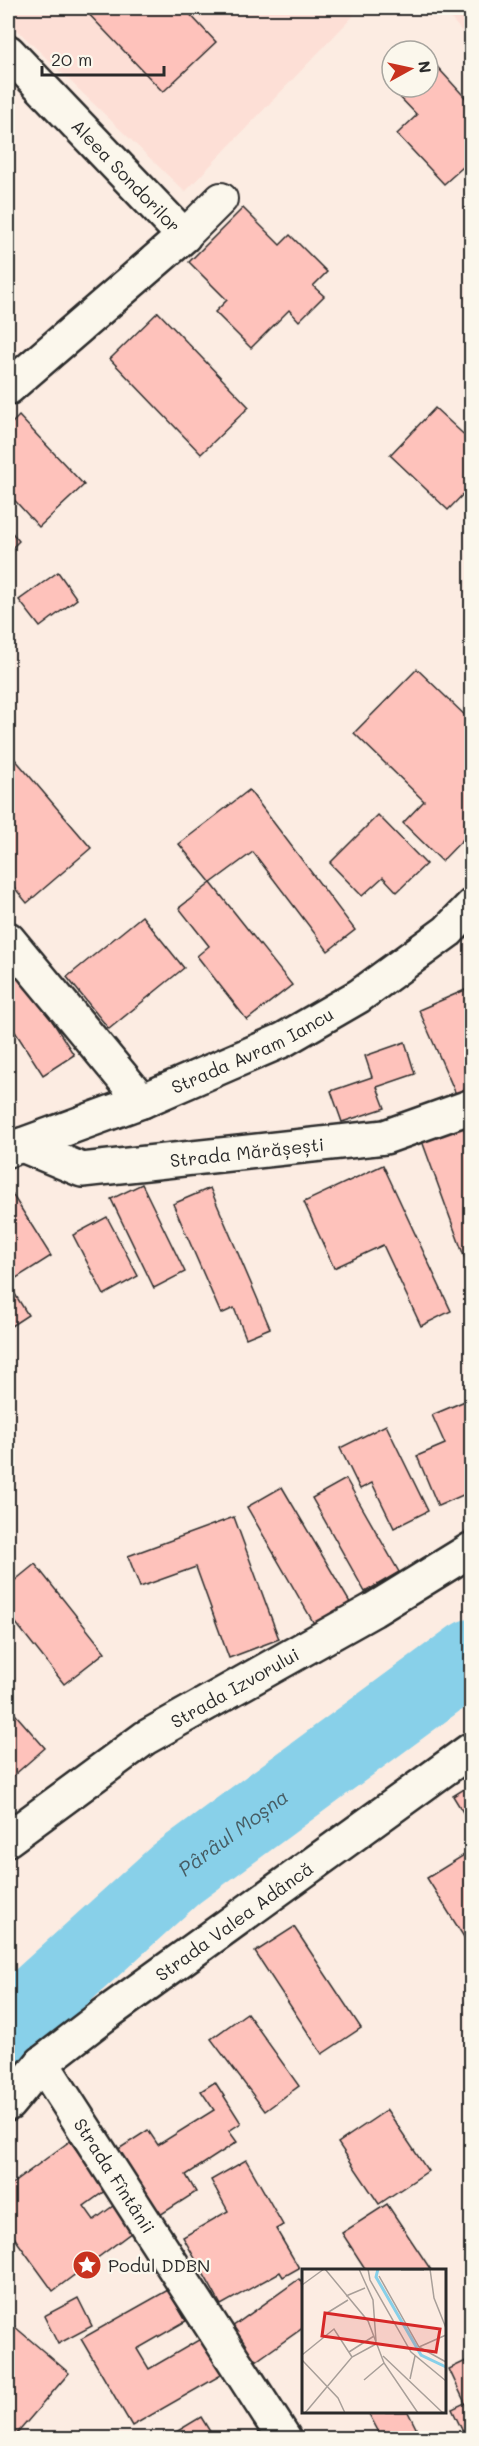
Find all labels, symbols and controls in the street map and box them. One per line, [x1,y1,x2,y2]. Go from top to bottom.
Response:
scale bar [42,39,164,77]
north arrow [380,39,440,99]
text: 20 m [51,47,92,71]
text: N [414,59,437,74]
street label: Aleea Sondorilor [66,114,186,237]
street label: Strada Avram Iancu [167,1001,338,1099]
street label: Strada Mărășești [169,1132,325,1172]
street label: Strada Izvorului [166,1642,303,1733]
water label: Pârâul Moșna [172,1783,293,1881]
street label: Strada Valea Adâncă [150,1856,318,1986]
street label: Strada Fîntânii [69,2113,161,2238]
place icon: Podul DDBN [71,2249,103,2281]
place label: Podul DDBN [108,2253,210,2277]
inset map [302,2269,446,2413]

